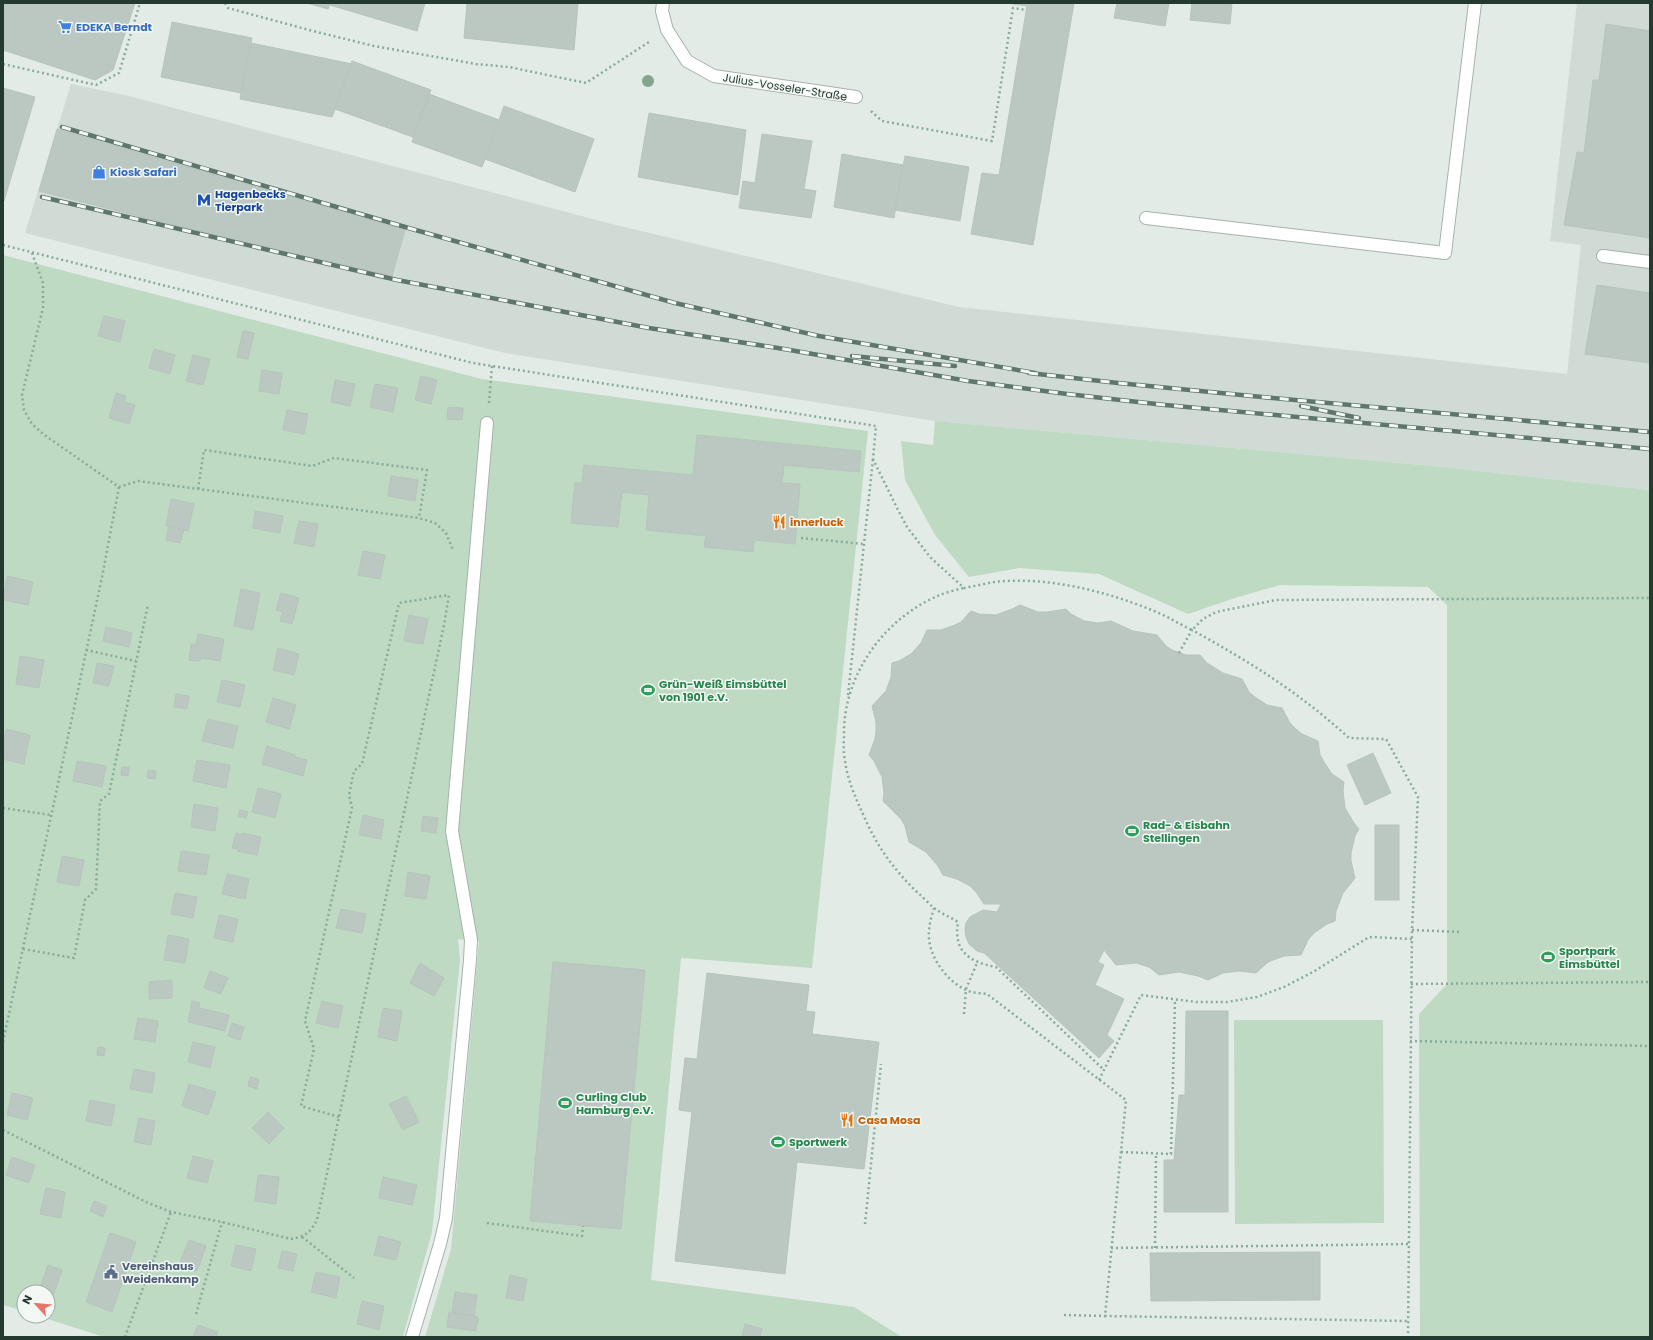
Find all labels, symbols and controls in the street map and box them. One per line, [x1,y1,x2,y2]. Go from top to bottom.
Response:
supermarket icon: EDEKA Berndt [57,19,73,35]
place label: EDEKA Berndt [76,19,153,35]
street label: Julius-Vosseler-Straße [722,69,849,105]
shop icon: Kiosk Safari [91,164,107,180]
place label: Kiosk Safari [110,164,177,180]
place label: Hagenbecks Tierpark [215,186,286,215]
metro station icon: Hagenbecks Tierpark [196,192,212,208]
restaurant icon: innerluck [771,514,787,530]
place label: innerluck [790,514,844,530]
place label: Grün-Weiß Eimsbüttel von 1901 e.V. [659,676,786,705]
sports icon: Grün-Weiß Eimsbüttel von 1901 e.V. [640,682,656,698]
place label: Rad- & Eisbahn Stellingen [1143,817,1230,846]
sports icon: Rad- & Eisbahn Stellingen [1124,823,1140,839]
place label: Sportpark Eimsbüttel [1559,943,1620,972]
sports icon: Sportpark Eimsbüttel [1540,949,1556,965]
place label: Curling Club Hamburg e.V. [576,1089,654,1118]
sports icon: Curling Club Hamburg e.V. [557,1095,573,1111]
restaurant icon: Casa Mosa [839,1112,855,1128]
place label: Casa Mosa [858,1112,921,1128]
sports icon: Sportwerk [770,1134,786,1150]
place label: Sportwerk [789,1134,847,1150]
place label: Vereinshaus Weidenkamp [122,1258,199,1287]
public building icon: Vereinshaus Weidenkamp [103,1264,119,1280]
north arrow [16,1284,56,1324]
text: N [18,1292,36,1307]

